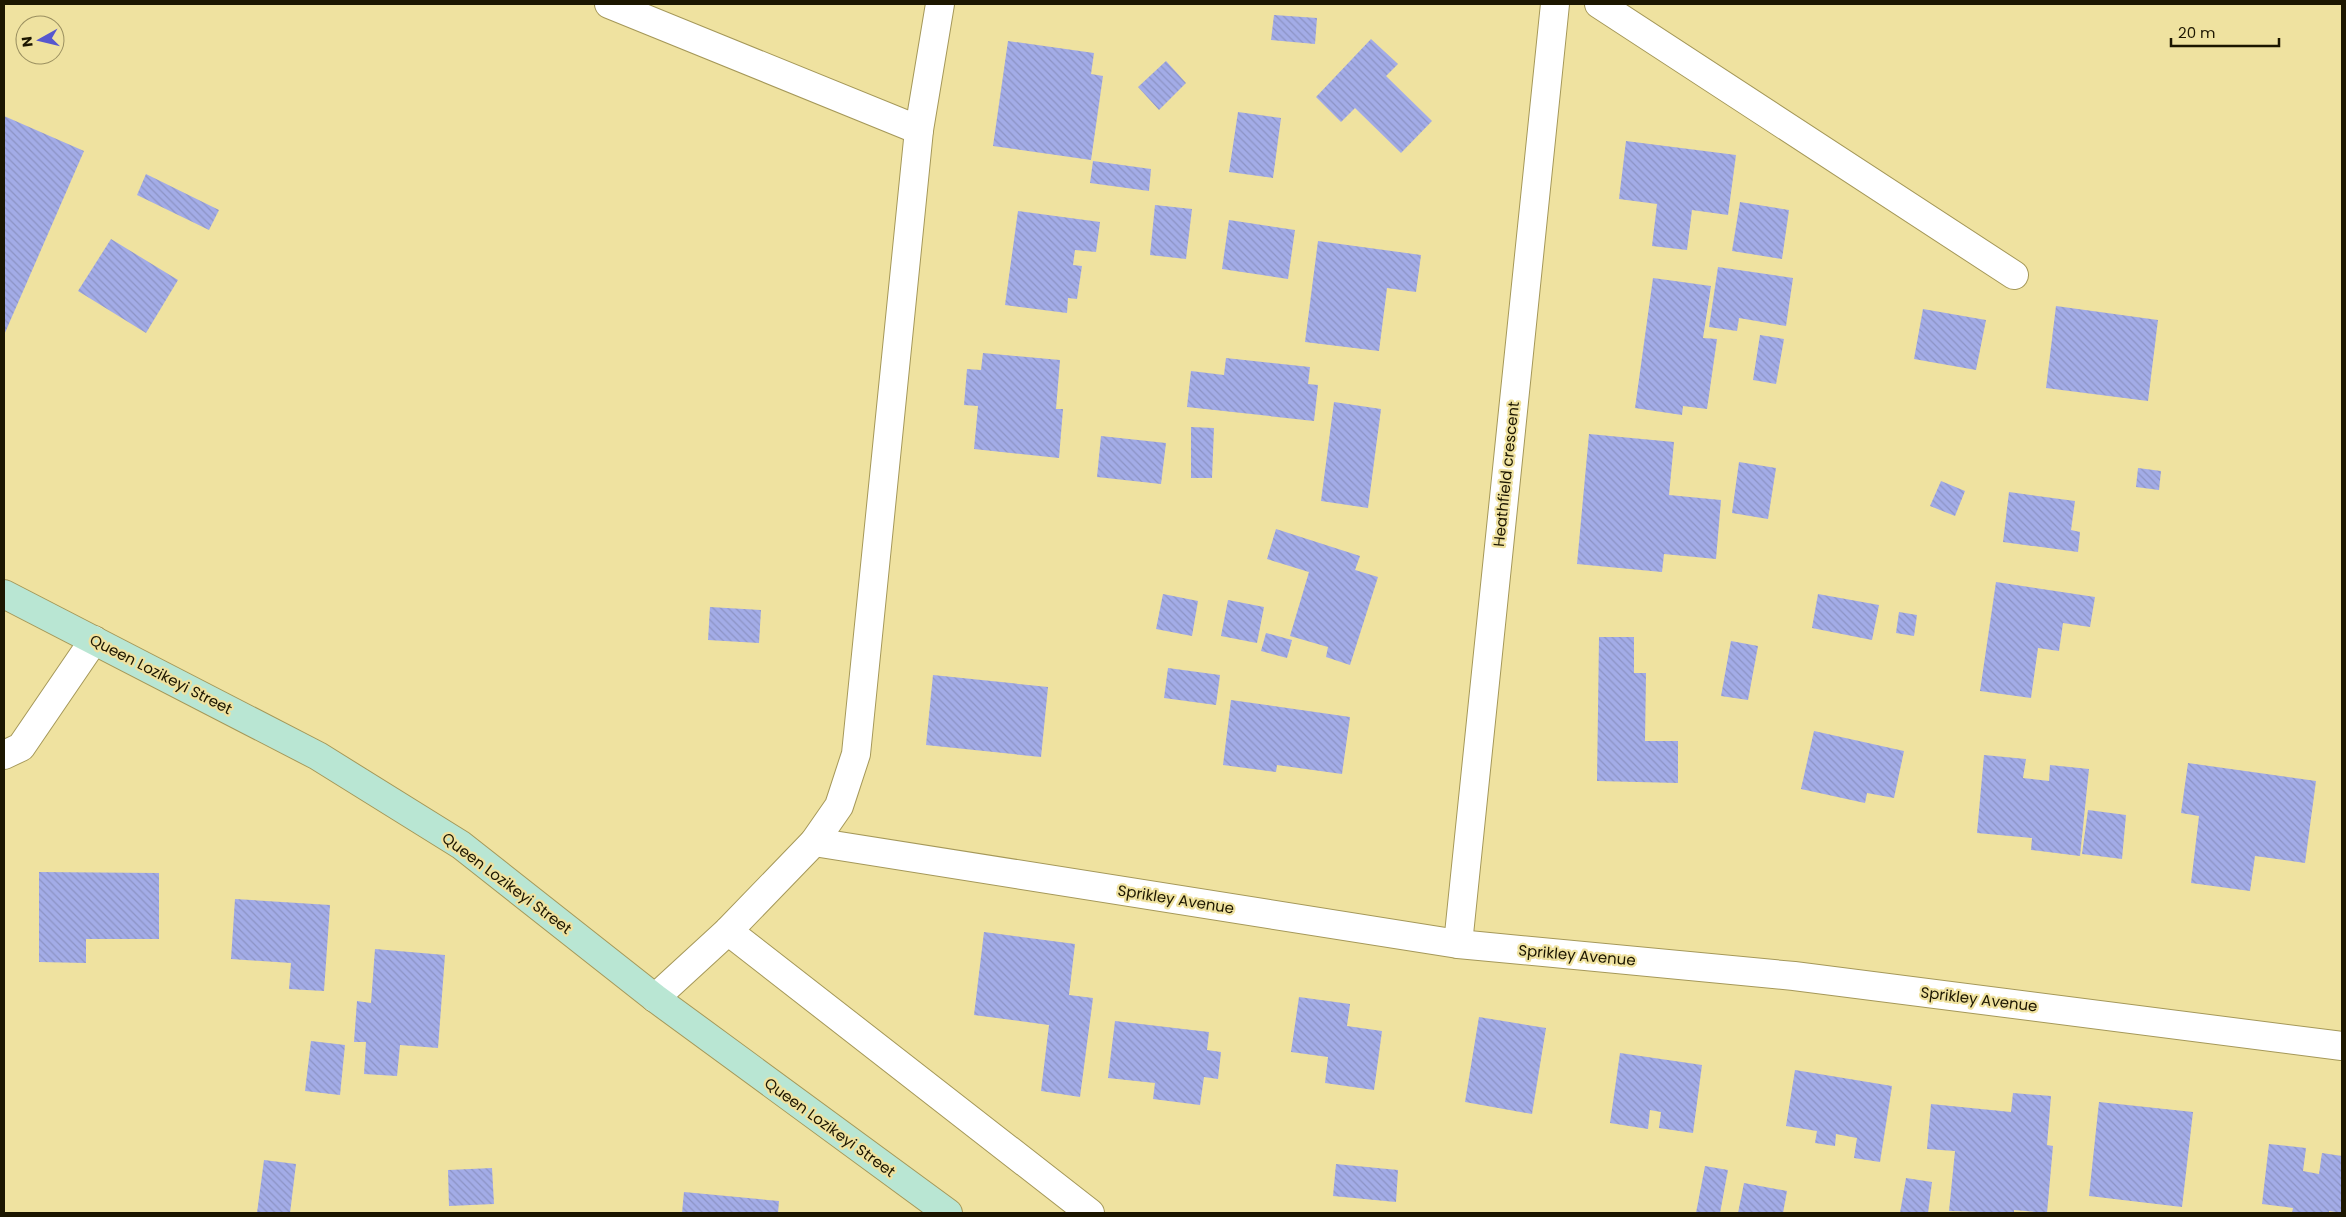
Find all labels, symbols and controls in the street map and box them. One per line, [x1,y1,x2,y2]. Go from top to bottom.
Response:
north arrow [15,15,65,65]
scale bar [2171,15,2278,47]
text: 20 m [2178,22,2216,43]
text: N [16,35,38,48]
street label: Heathfield crescent [1488,400,1524,548]
street label: Queen Lozikeyi Street [86,629,236,719]
street label: Queen Lozikeyi Street [438,827,576,939]
street label: Sprikley Avenue [1116,879,1236,919]
street label: Sprikley Avenue [1517,939,1637,971]
street label: Sprikley Avenue [1919,981,2039,1017]
street label: Queen Lozikeyi Street [760,1072,900,1182]

